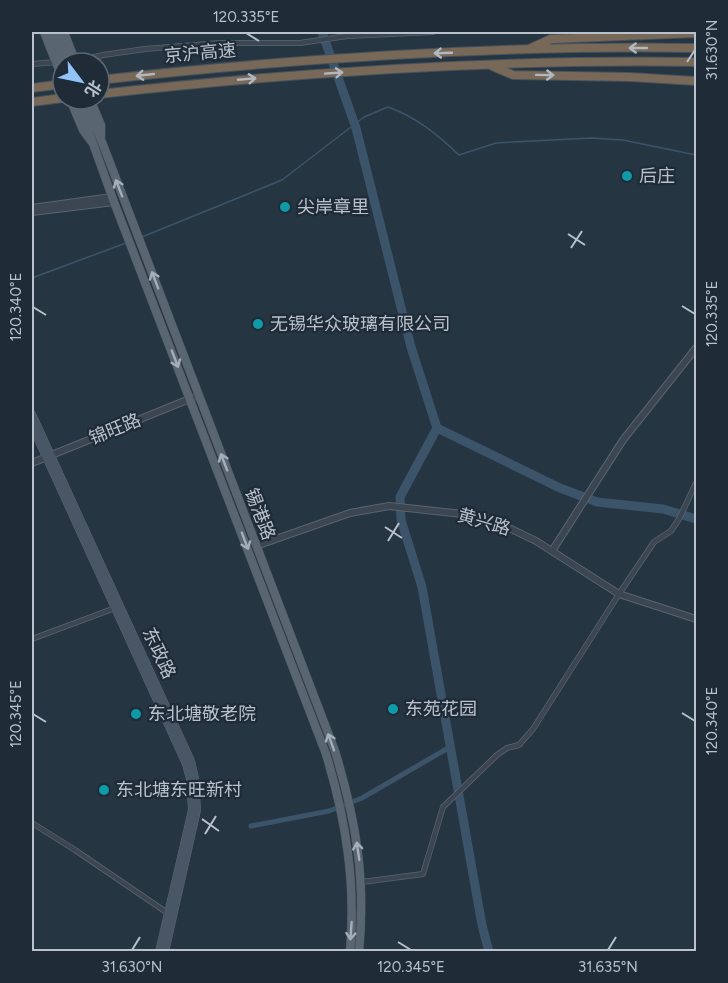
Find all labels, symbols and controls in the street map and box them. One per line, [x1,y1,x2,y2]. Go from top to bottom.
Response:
text: 120.335°E [213,8,279,26]
text: 31.630°N [703,20,721,80]
street label: 京沪高速 [163,39,237,67]
one-way arrow [629,42,649,54]
one-way arrow [433,47,453,58]
north arrow [51,51,111,111]
one-way arrow [323,67,343,78]
one-way arrow [535,69,555,81]
one-way arrow [135,70,155,81]
one-way arrow [237,73,257,84]
text: 北 [81,77,106,101]
place label: 后庄 [639,165,675,187]
marker: 后庄 [620,169,634,183]
one-way arrow [113,179,124,198]
place label: 尖岸章里 [297,196,369,218]
marker: 尖岸章里 [278,200,292,214]
one-way arrow [148,271,159,290]
text: 120.340°E [7,273,25,341]
text: 120.335°E [703,281,721,347]
place label: 无锡华众玻璃有限公司 [270,313,450,335]
marker: 无锡华众玻璃有限公司 [251,317,265,331]
one-way arrow [171,349,182,368]
street label: 锦旺路 [86,409,144,449]
one-way arrow [218,453,229,472]
street label: 锡港路 [240,485,280,543]
street label: 黄兴路 [455,504,513,540]
one-way arrow [240,531,251,550]
street label: 东政路 [138,624,180,682]
text: 120.345°E [7,680,25,748]
text: 120.340°E [703,687,721,755]
place label: 东苑花园 [405,698,477,720]
marker: 东苑花园 [386,702,400,716]
place label: 东北塘敬老院 [148,703,256,725]
marker: 东北塘敬老院 [129,707,143,721]
one-way arrow [325,733,336,752]
place label: 东北塘东旺新村 [116,779,242,801]
marker: 东北塘东旺新村 [97,783,111,797]
one-way arrow [353,842,364,862]
one-way arrow [346,921,357,941]
text: 31.630°N [102,958,162,976]
text: 120.345°E [377,958,445,976]
text: 31.635°N [578,958,638,976]

